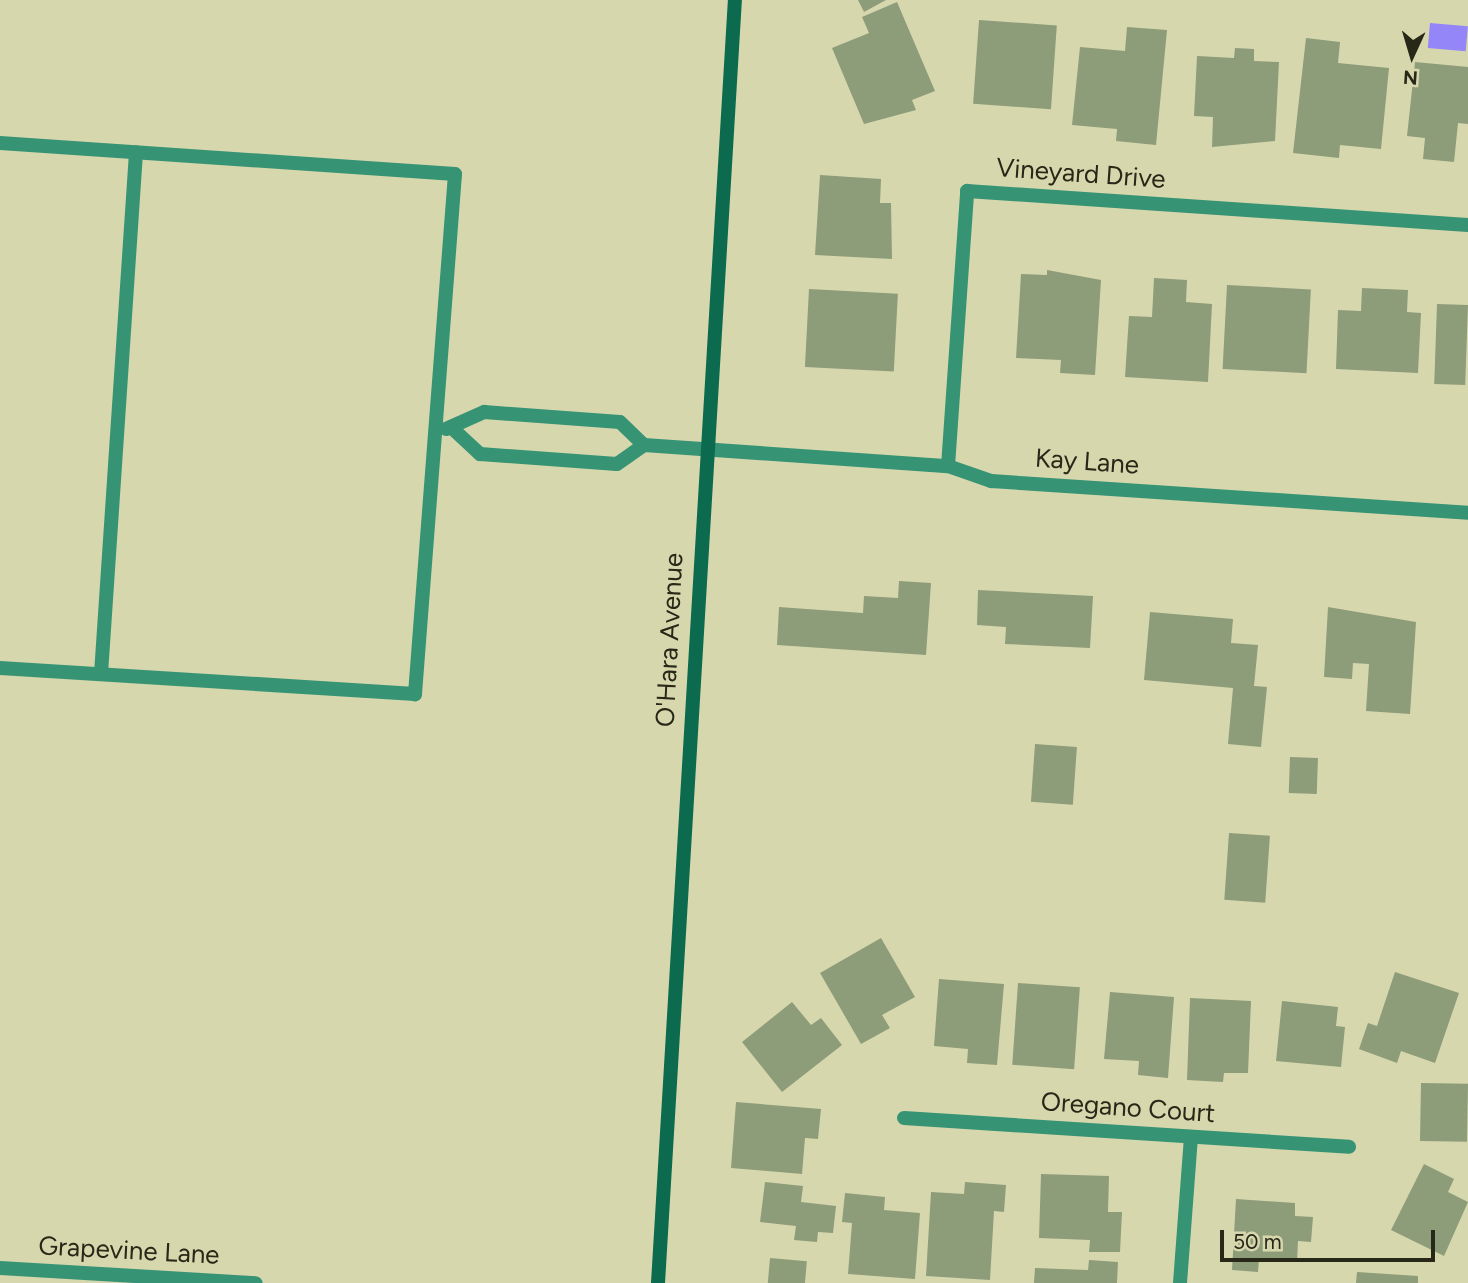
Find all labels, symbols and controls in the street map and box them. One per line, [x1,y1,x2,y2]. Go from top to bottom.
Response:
north arrow [1377,21,1447,91]
text: N [1402,65,1419,89]
street label: Vineyard Drive [995,153,1167,195]
street label: Kay Lane [1034,443,1140,481]
street label: O'Hara Avenue [650,552,690,728]
street label: Oregano Court [1040,1086,1216,1130]
scale bar [1223,1216,1438,1260]
text: 50 m [1233,1229,1282,1254]
street label: Grapevine Lane [38,1231,220,1271]

